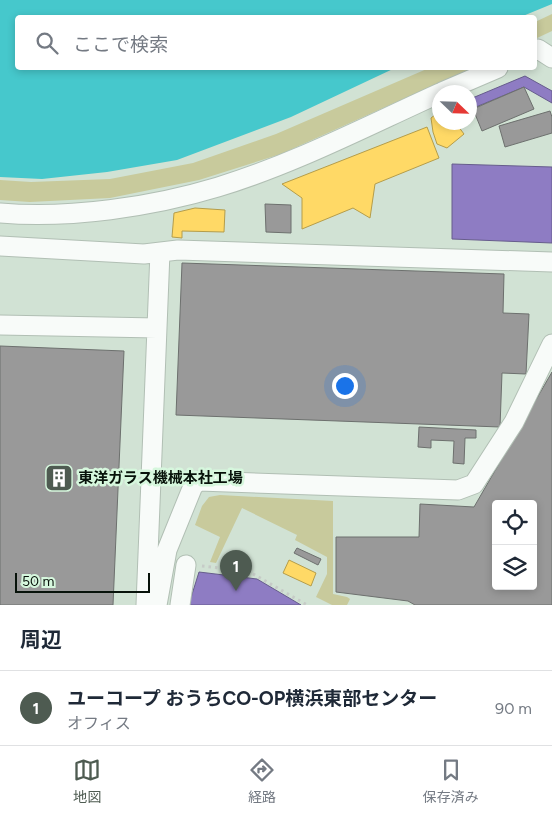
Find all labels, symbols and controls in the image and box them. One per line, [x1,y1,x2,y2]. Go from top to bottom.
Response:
search box [15,15,537,70]
icon: search [33,29,61,57]
text: ここで検索 [73,33,168,56]
north arrow [432,85,477,130]
your location [332,373,358,399]
building icon: 東洋ガラス機械本社工場 [44,463,74,493]
place label: 東洋ガラス機械本社工場 [78,469,243,487]
map controls [492,500,537,590]
button: locate [492,500,537,545]
button: layers [492,545,537,590]
pin: 1 [220,550,252,591]
scale bar [15,570,150,593]
text: 50 m [22,573,54,590]
text: 周辺 [20,627,62,652]
text: ユーコープ おうちCO-OP横浜東部センター [67,687,437,710]
text: 1 [33,699,39,718]
text: 90 m [495,699,532,718]
text: オフィス [67,714,131,733]
tab: 地図 [73,756,101,806]
tab: 経路 [248,756,276,806]
tab: 保存済み [423,756,479,806]

